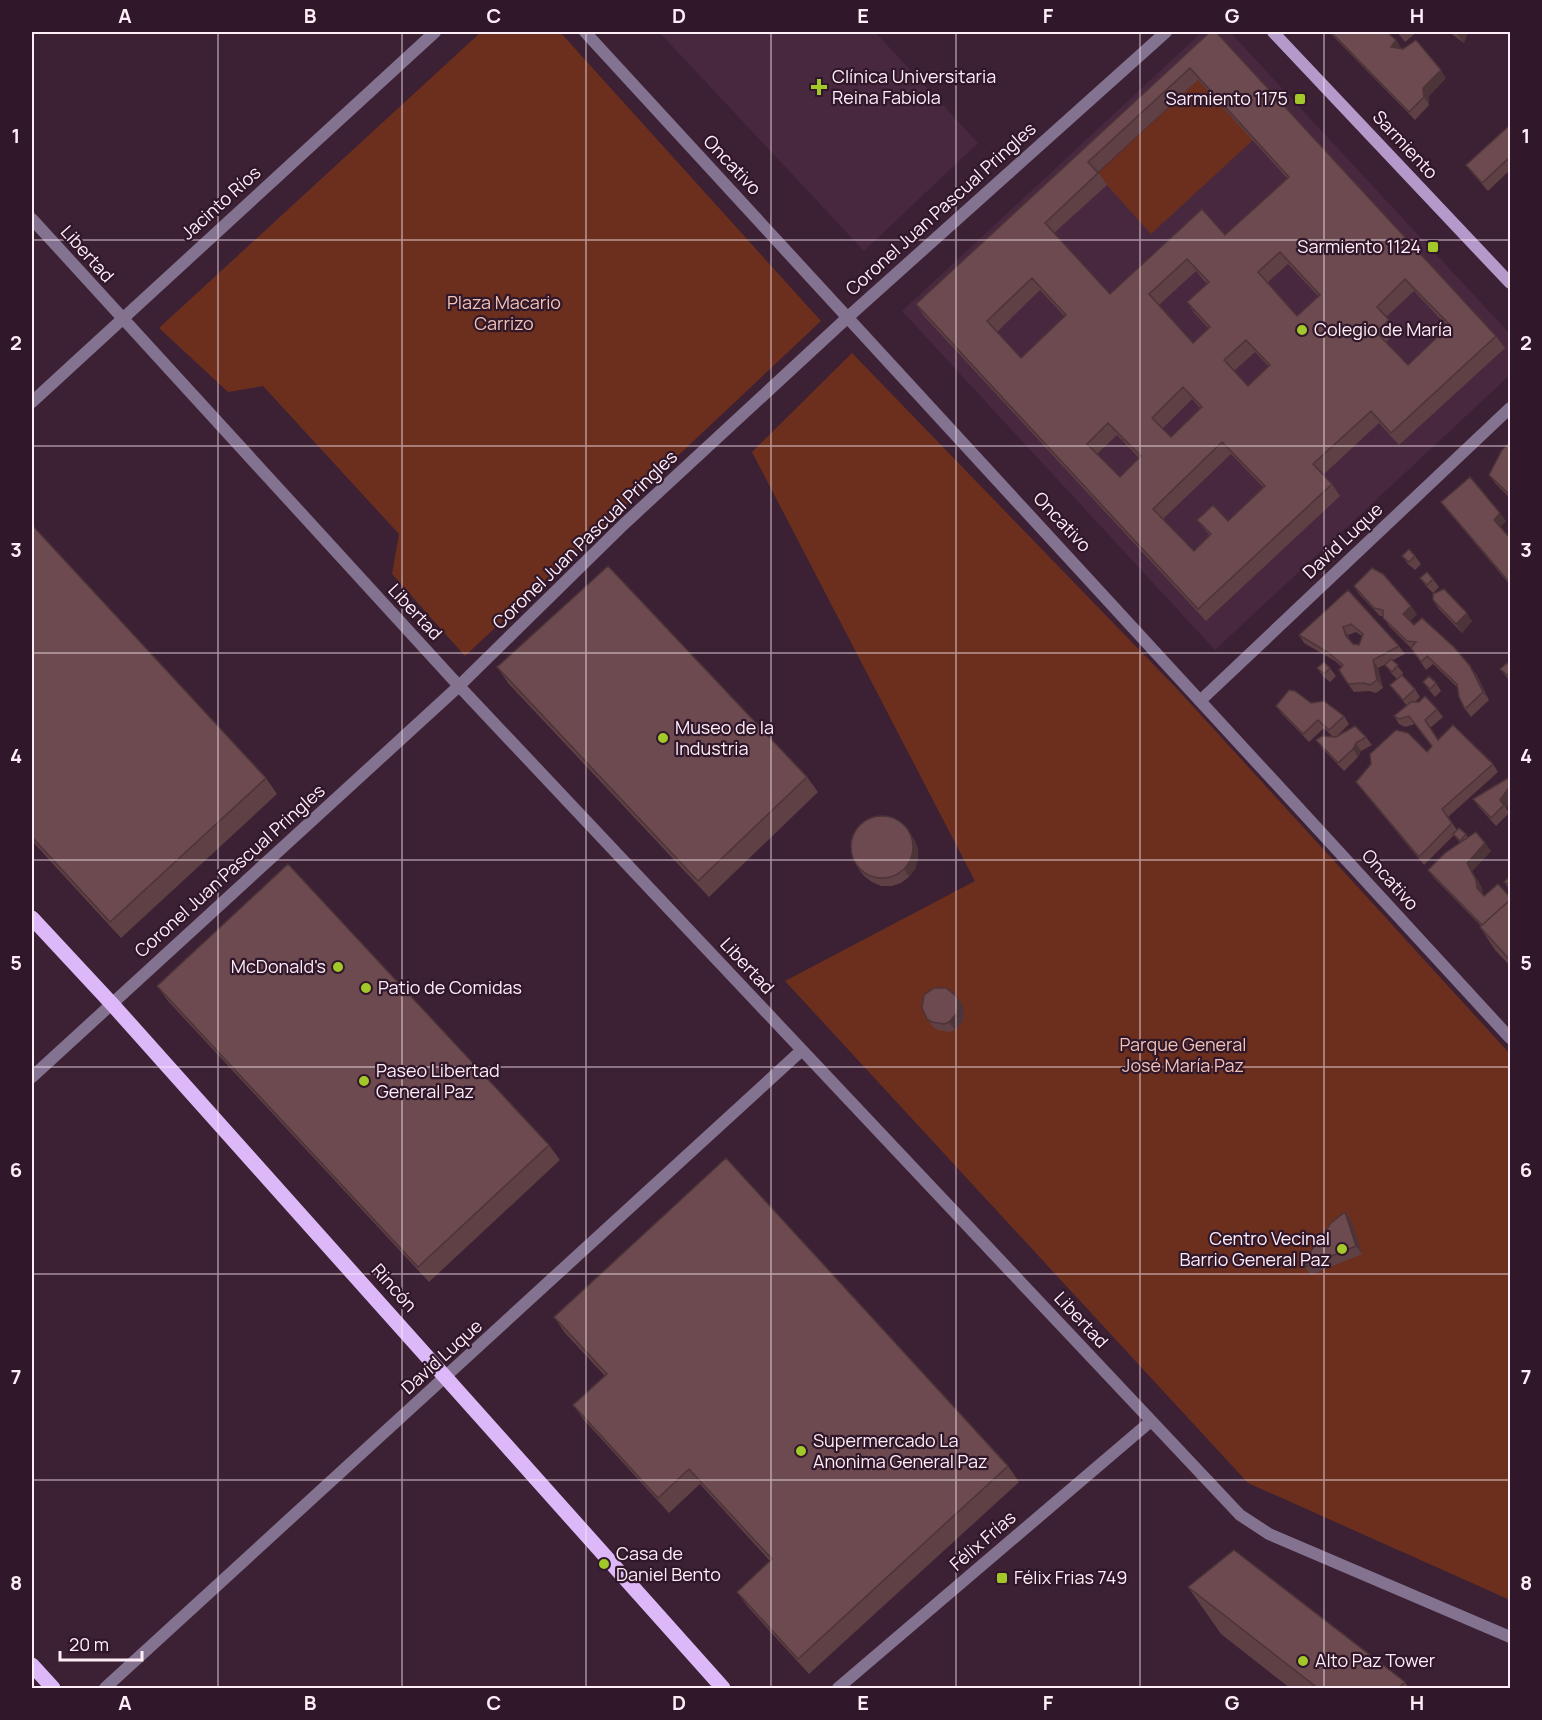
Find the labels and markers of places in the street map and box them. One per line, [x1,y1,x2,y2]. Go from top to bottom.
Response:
place label: Clínica Universitaria Reina Fabiola [832,64,996,109]
marker: Clínica Universitaria Reina Fabiola [810,78,828,96]
place label: Sarmiento 1175 [1165,86,1288,110]
marker: Sarmiento 1175 [1293,92,1307,106]
place label: Sarmiento 1124 [1297,234,1421,258]
marker: Sarmiento 1124 [1426,240,1440,254]
place label: Colegio de María [1314,317,1452,341]
marker: Colegio de María [1295,323,1309,337]
place label: Museo de la Industria [675,715,774,760]
marker: Museo de la Industria [656,731,670,745]
place label: McDonald's [231,954,326,978]
marker: McDonald's [331,960,345,974]
place label: Patio de Comidas [378,975,522,999]
marker: Patio de Comidas [359,981,373,995]
place label: Paseo Libertad General Paz [376,1058,500,1103]
marker: Paseo Libertad General Paz [357,1074,371,1088]
place label: Centro Vecinal Barrio General Paz [1180,1226,1330,1271]
marker: Centro Vecinal Barrio General Paz [1335,1242,1349,1256]
place label: Supermercado La Anonima General Paz [813,1428,987,1473]
marker: Supermercado La Anonima General Paz [794,1444,808,1458]
place label: Casa de Daniel Bento [616,1541,721,1586]
marker: Casa de Daniel Bento [597,1557,611,1571]
place label: Félix Frias 749 [1014,1565,1127,1589]
marker: Félix Frias 749 [995,1571,1009,1585]
place label: Alto Paz Tower [1315,1648,1436,1672]
marker: Alto Paz Tower [1296,1654,1310,1668]

